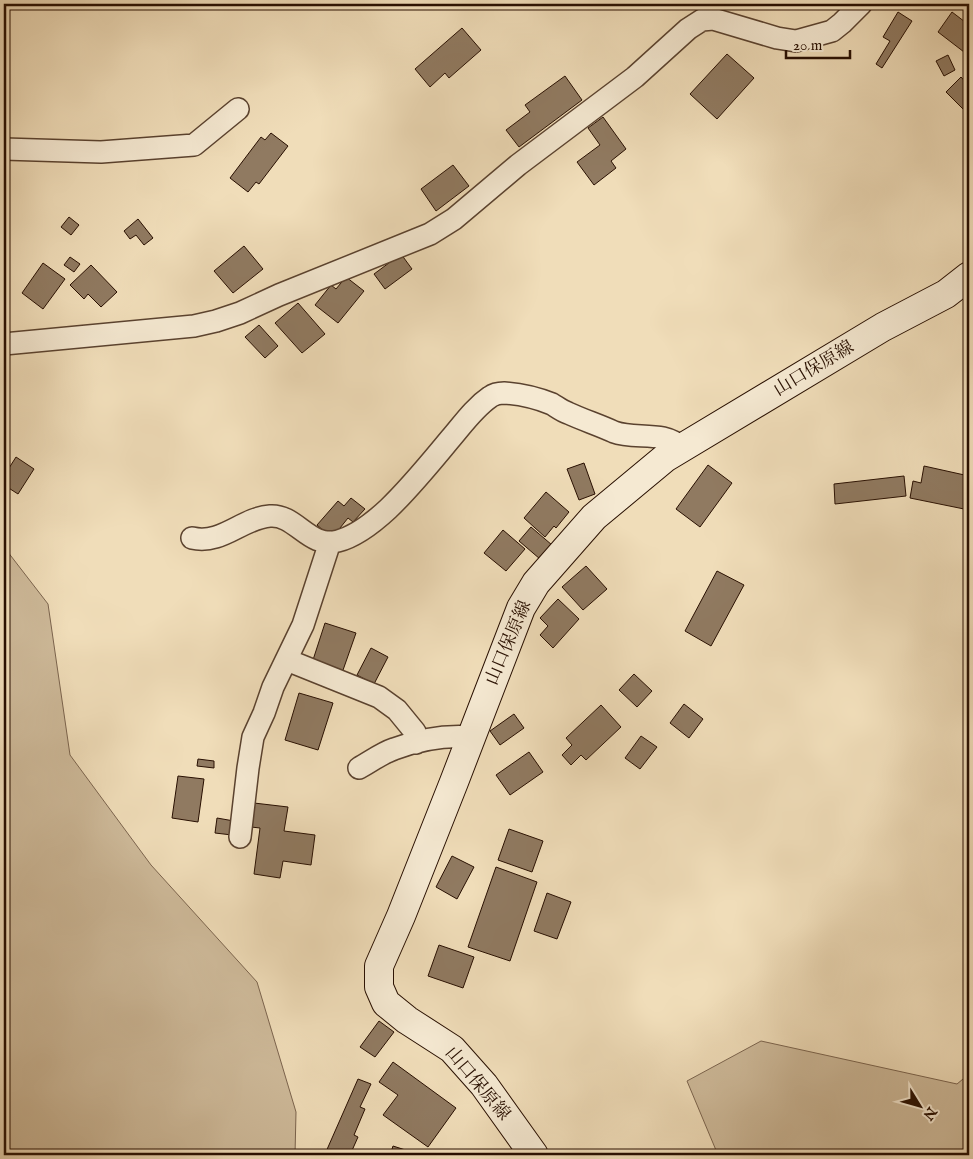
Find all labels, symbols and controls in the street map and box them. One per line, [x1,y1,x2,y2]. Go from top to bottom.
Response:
scale bar [786,28,849,60]
text: 20 m [793,36,823,55]
street label: 山口保原線 [770,336,858,402]
street label: 山口保原線 [481,597,537,689]
street label: 山口保原線 [439,1042,515,1126]
north arrow [896,1082,946,1132]
text: N [919,1102,941,1123]

